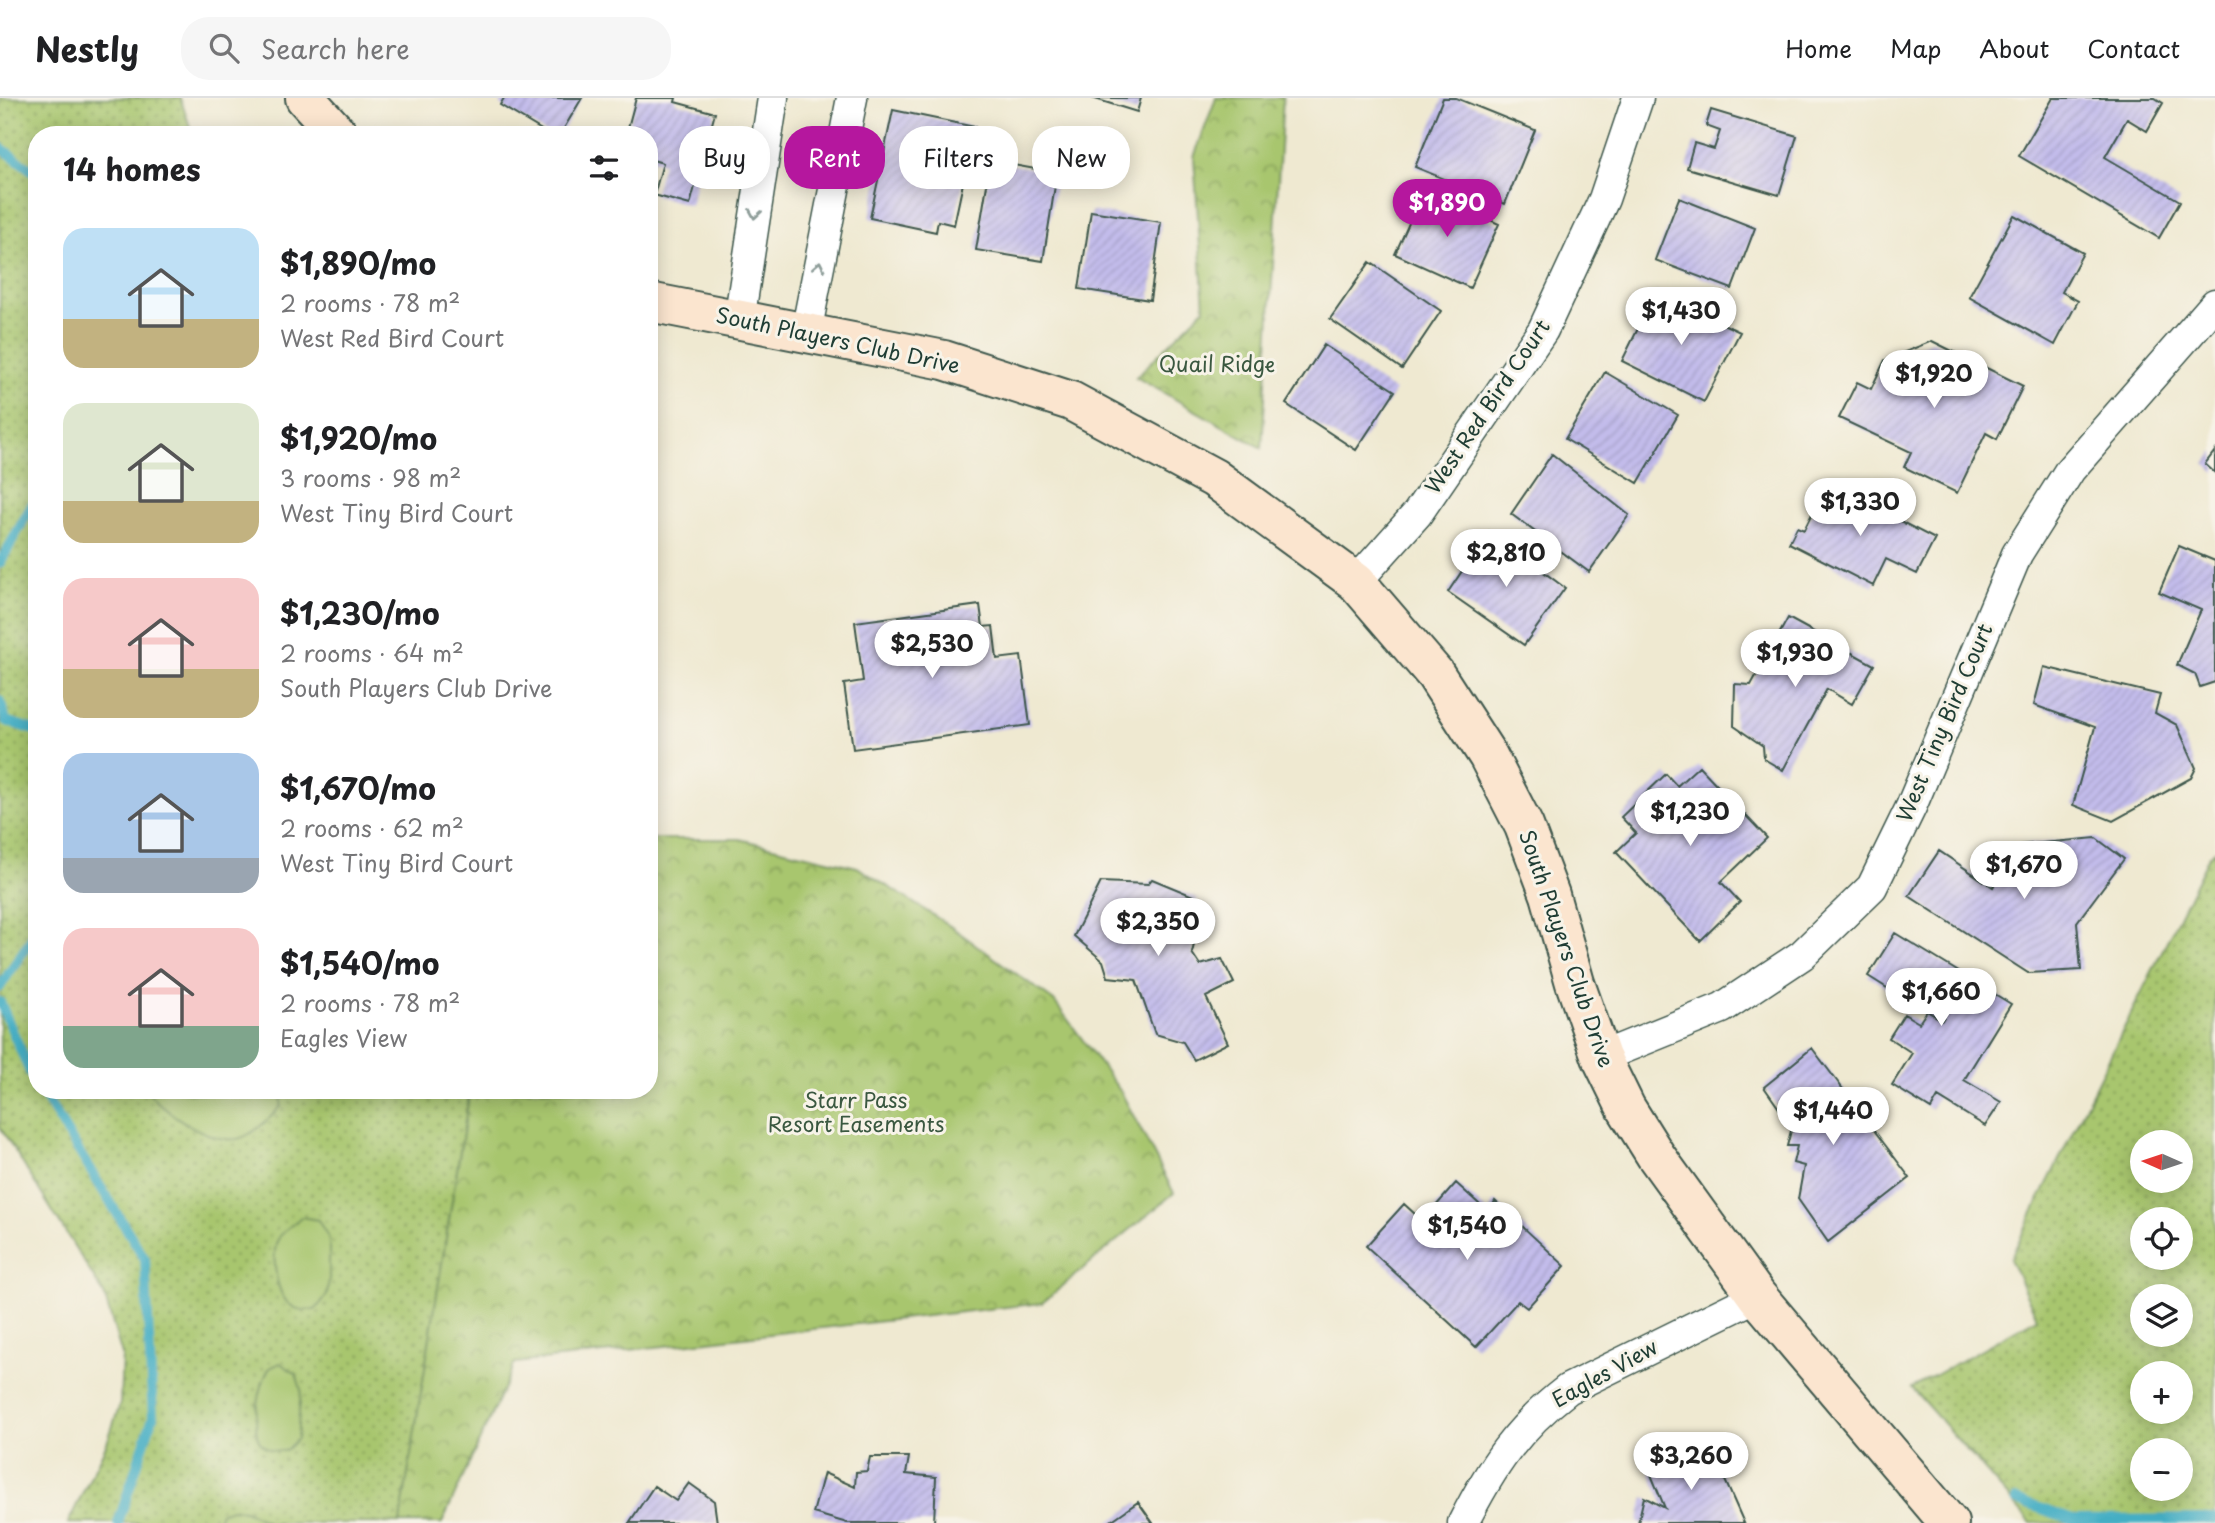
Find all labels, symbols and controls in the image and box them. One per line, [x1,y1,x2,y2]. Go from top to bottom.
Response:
search box [181,17,671,80]
text: Nestly [35,23,139,73]
icon: search [205,29,243,67]
text: Search here [261,29,410,68]
text: Home [1785,30,1852,66]
text: Map [1890,30,1941,66]
text: About [1979,30,2049,66]
text: Contact [2087,30,2180,66]
chip: Buy [679,126,770,189]
chip: Rent [784,126,885,189]
chip: Filters [899,126,1018,189]
chip: New [1032,126,1130,189]
text: 14 homes [63,146,201,191]
icon: filters [585,149,623,187]
pin: $1,890 [1390,180,1504,239]
text: $1,890 [1409,184,1485,219]
one-way arrow [748,208,763,220]
text: $1,890/mo [280,240,436,285]
icon: home [119,256,203,340]
one-way arrow [811,260,826,272]
text: 2 rooms · 78 m² [280,285,460,320]
pin: $1,430 [1624,288,1738,347]
text: $1,430 [1641,292,1721,327]
street label: South Players Club Drive [713,298,963,381]
street label: West Red Bird Court [1416,312,1557,500]
text: West Red Bird Court [280,320,504,355]
park label: Quail Ridge [1159,347,1275,379]
pin: $1,920 [1877,350,1991,410]
text: $1,920 [1895,355,1973,390]
text: $1,920/mo [280,415,437,460]
icon: home [119,431,203,515]
text: 3 rooms · 98 m² [280,460,461,495]
pin: $1,330 [1803,478,1917,538]
text: $1,330 [1820,483,1900,518]
text: West Tiny Bird Court [280,495,513,530]
pin: $2,810 [1449,530,1563,589]
text: $2,810 [1466,534,1546,569]
text: $1,230/mo [280,590,440,635]
icon: home [119,606,203,690]
street label: West Tiny Bird Court [1887,618,1999,826]
pin: $2,530 [875,620,989,680]
text: $2,530 [890,625,974,660]
pin: $1,930 [1738,630,1852,689]
text: $1,930 [1757,634,1833,669]
text: 2 rooms · 64 m² [280,635,464,670]
text: South Players Club Drive [280,670,553,705]
text: $1,670/mo [280,765,436,810]
icon: home [119,781,203,865]
pin: $1,230 [1633,788,1747,848]
text: $1,230 [1650,793,1730,828]
text: 2 rooms · 62 m² [280,810,464,845]
street label: South Players Club Drive [1512,825,1624,1071]
pin: $1,670 [1967,842,2081,901]
text: West Tiny Bird Court [280,845,513,880]
text: $1,670 [1986,846,2062,881]
pin: $2,350 [1101,898,1215,958]
text: $2,350 [1116,903,1200,938]
text: $1,540/mo [280,940,439,985]
icon: home [119,956,203,1040]
pin: $1,660 [1884,968,1998,1028]
text: $1,660 [1901,973,1981,1008]
text: 2 rooms · 78 m² [280,985,460,1020]
text: Eagles View [280,1020,407,1055]
park label: Starr Pass Resort Easements [768,1083,944,1139]
pin: $1,440 [1776,1088,1890,1147]
text: $1,440 [1793,1092,1873,1127]
north arrow [2130,1130,2193,1194]
map controls [2130,1130,2193,1501]
pin: $1,540 [1410,1202,1524,1262]
text: $1,540 [1427,1207,1507,1242]
button: locate [2130,1207,2193,1270]
button: layers [2130,1284,2193,1347]
street label: Eagles View [1545,1330,1663,1414]
button: + [2130,1361,2193,1424]
pin: $3,260 [1634,1432,1748,1492]
text: $3,260 [1649,1437,1733,1472]
button: − [2130,1438,2193,1501]

